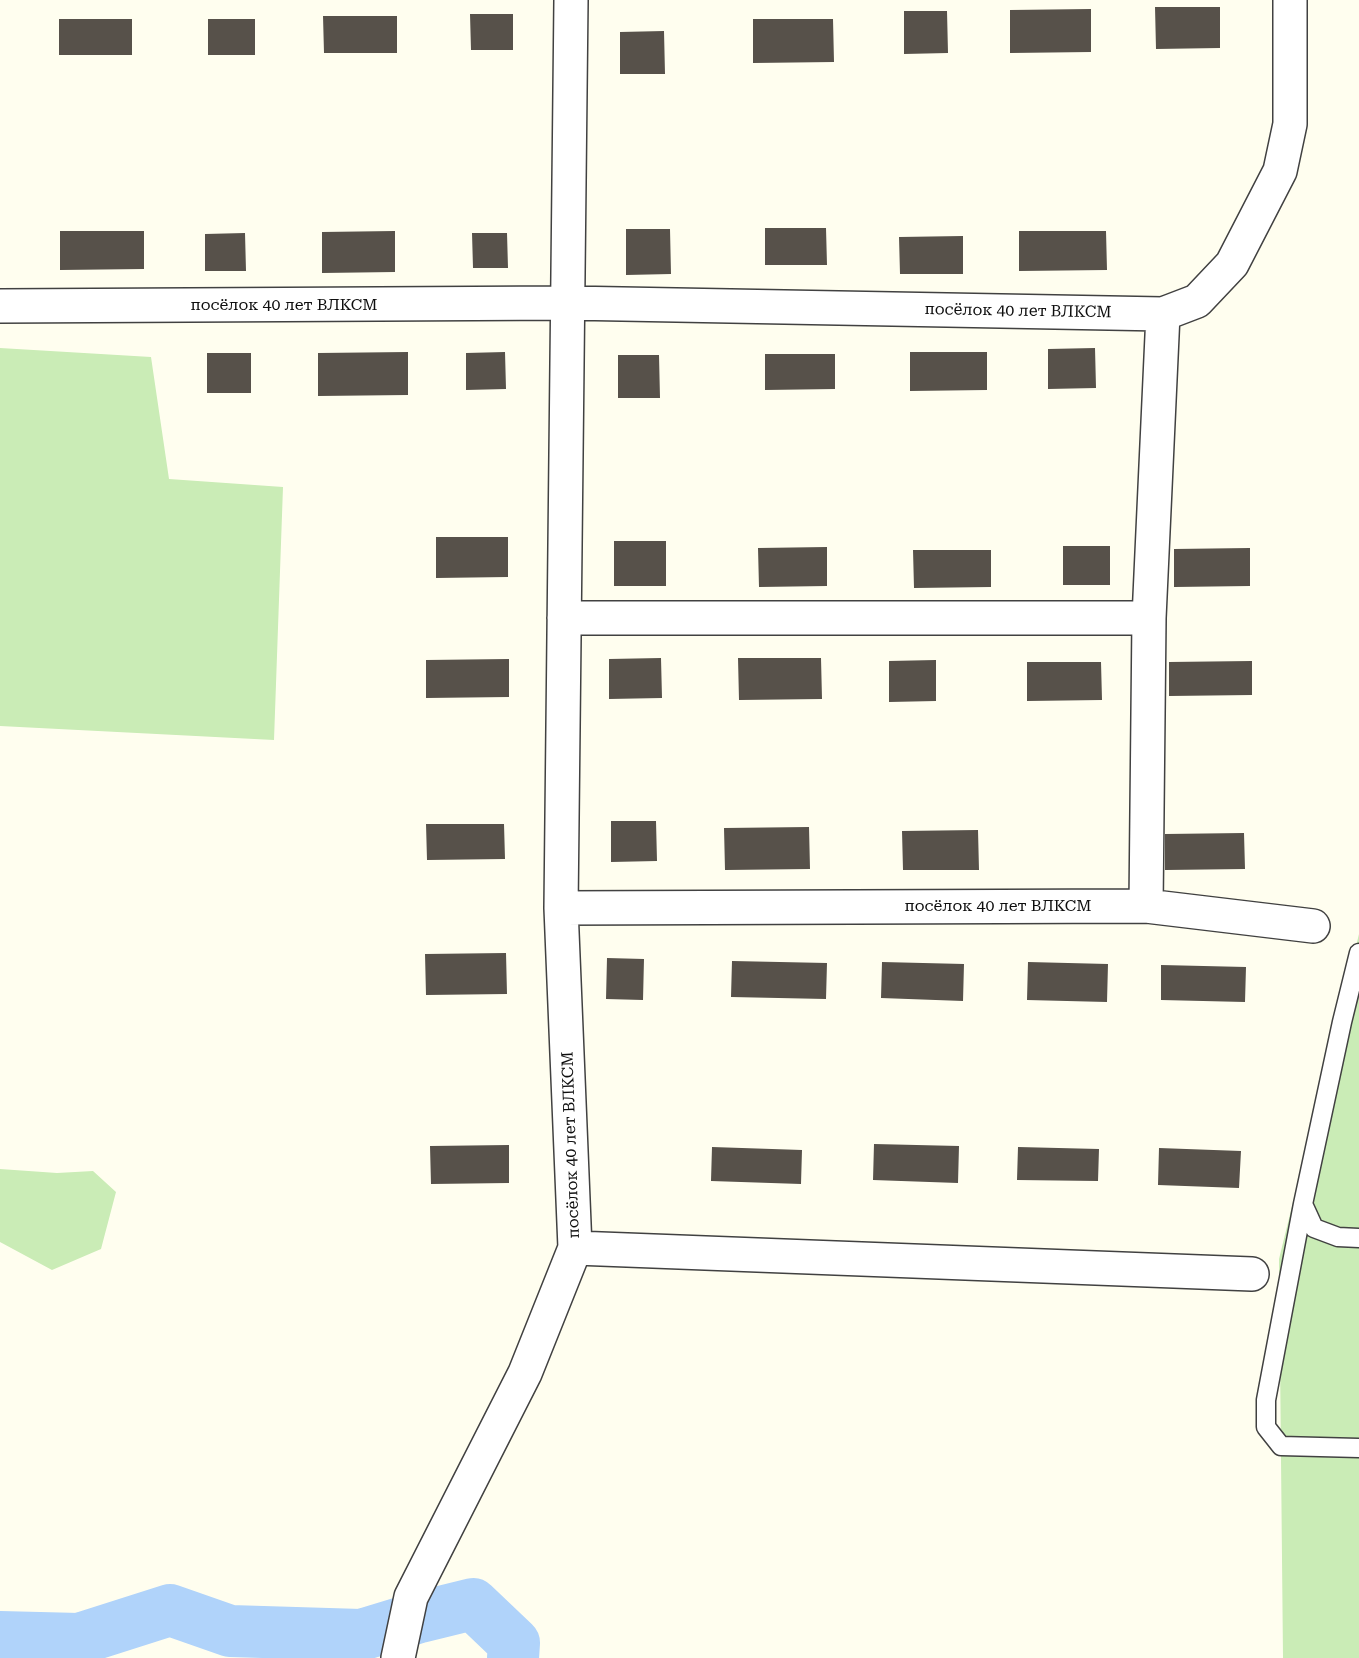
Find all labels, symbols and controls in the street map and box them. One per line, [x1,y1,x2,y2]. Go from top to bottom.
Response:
street label: посёлок 40 лет ВЛКСМ [190,295,378,315]
street label: посёлок 40 лет ВЛКСМ [924,300,1112,322]
street label: посёлок 40 лет ВЛКСМ [904,896,1092,916]
street label: посёлок 40 лет ВЛКСМ [558,1051,584,1239]

